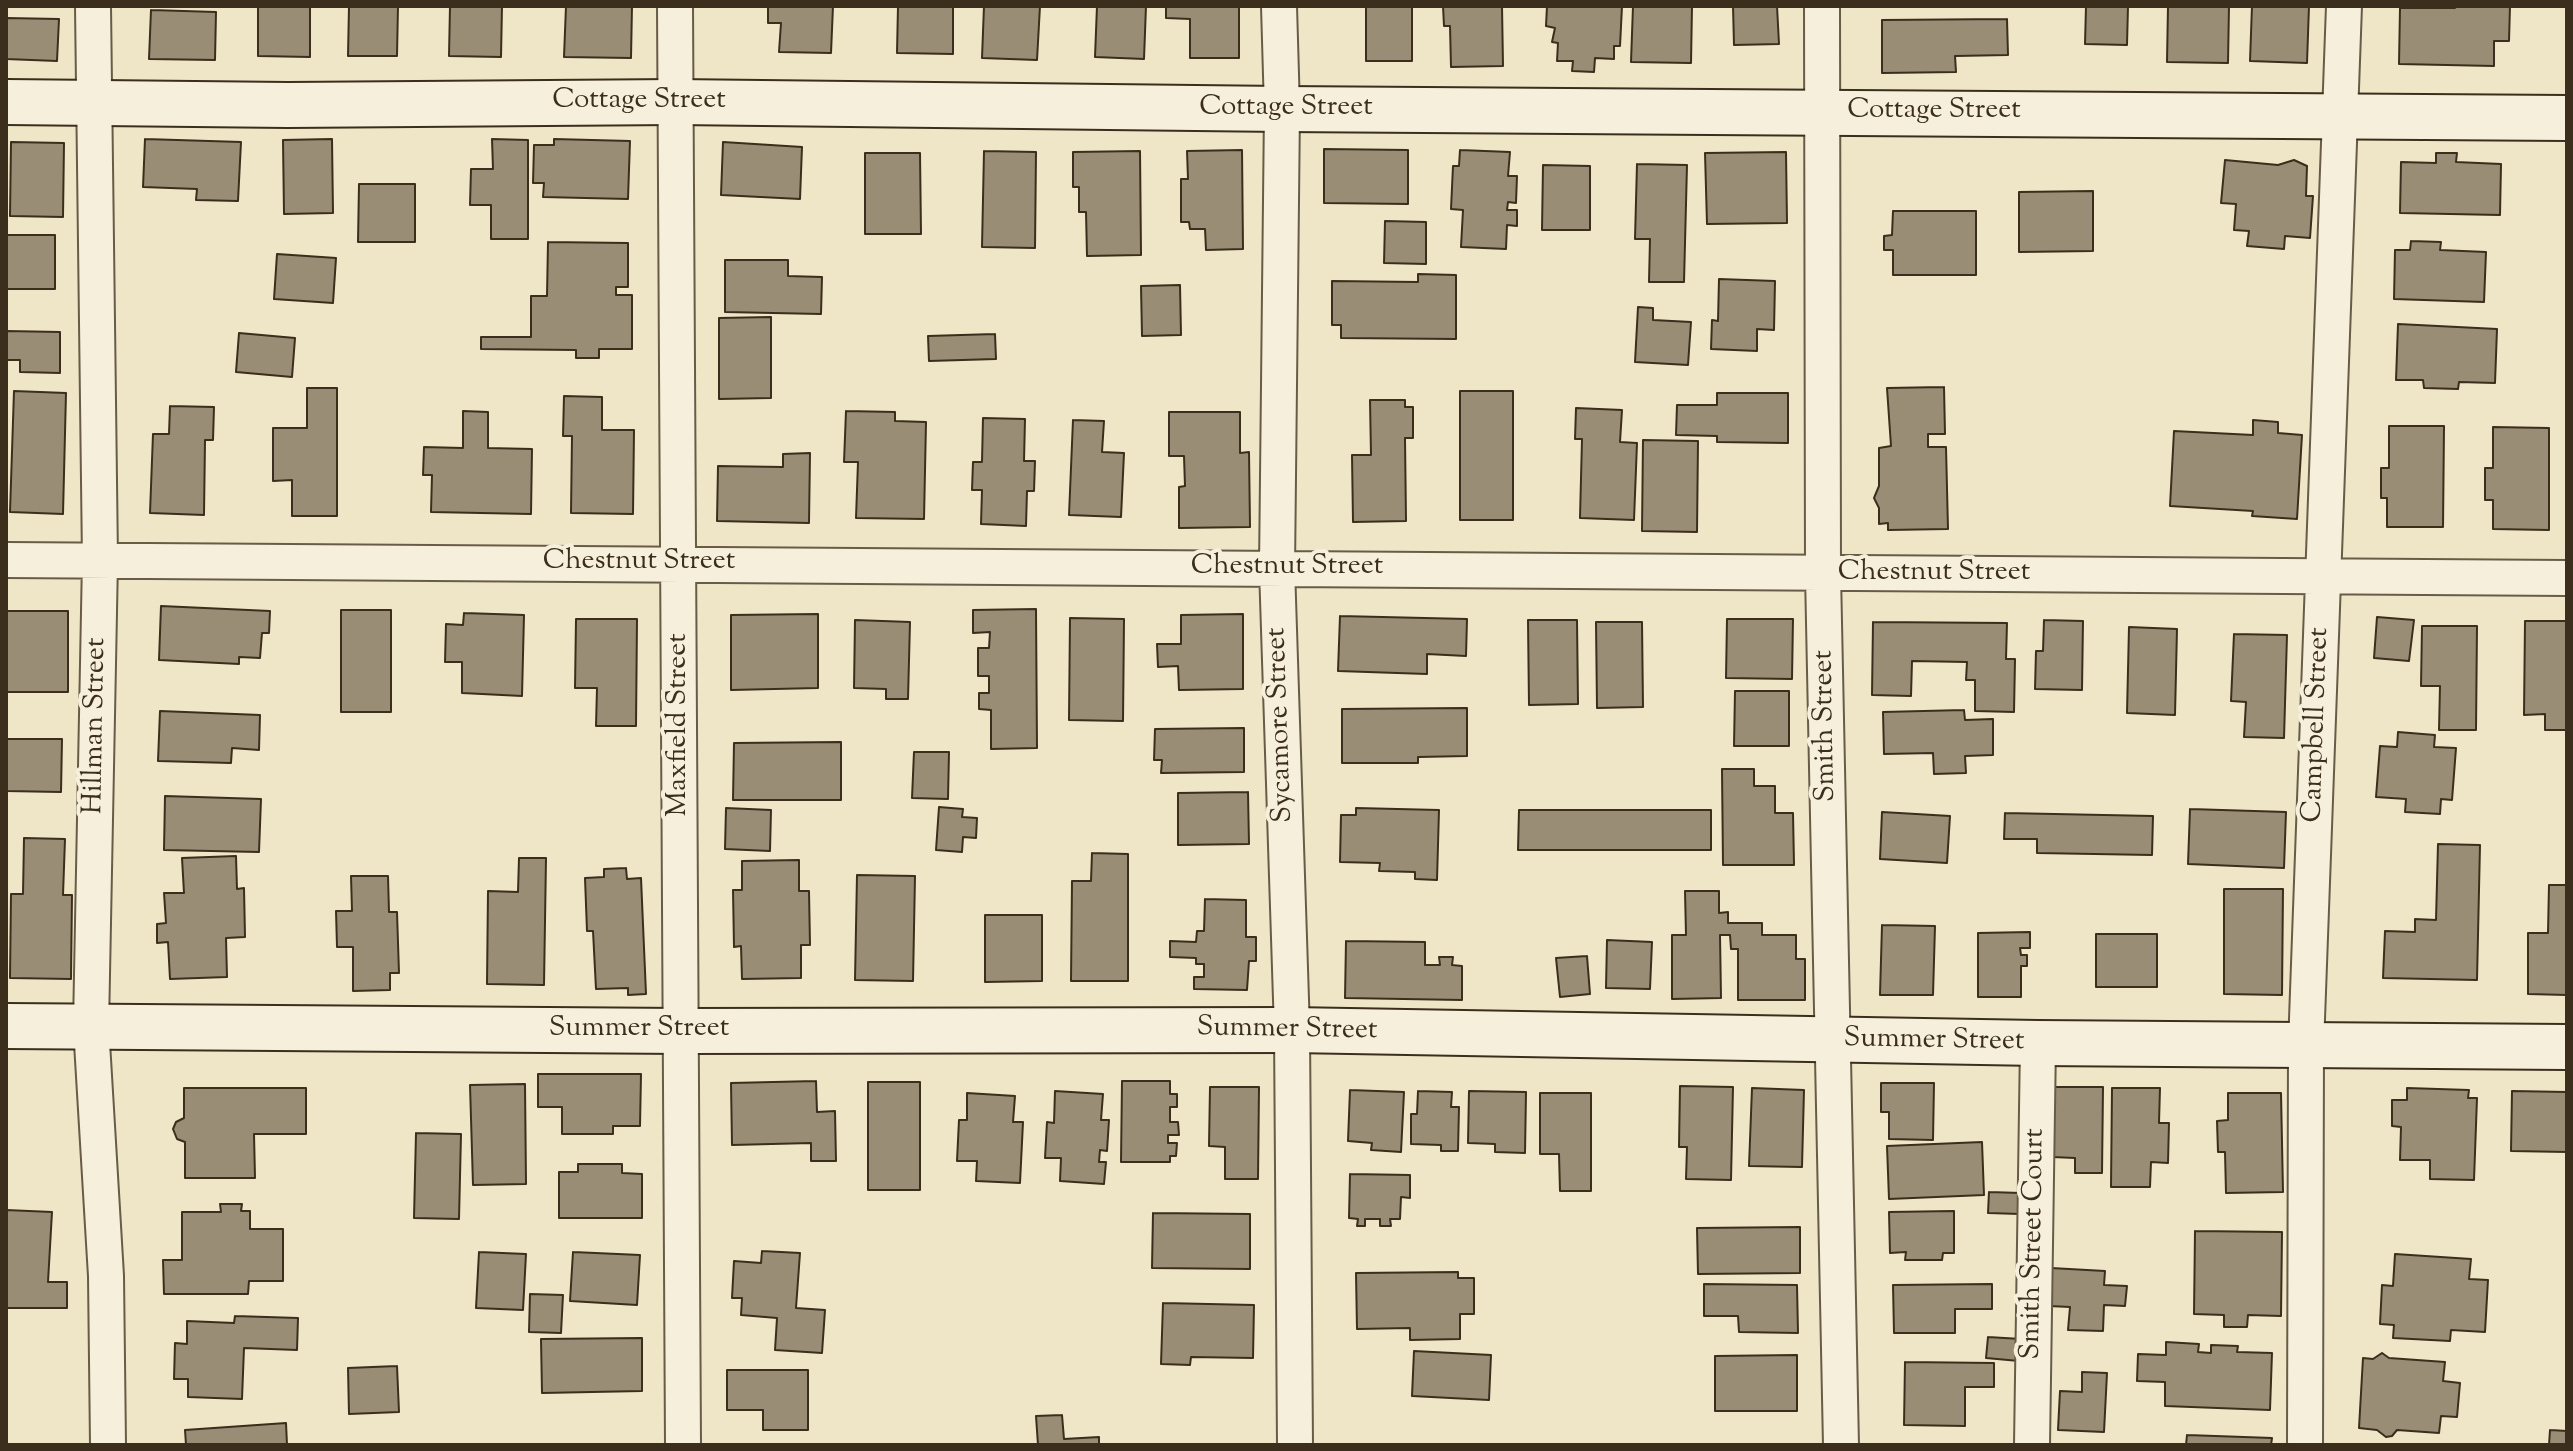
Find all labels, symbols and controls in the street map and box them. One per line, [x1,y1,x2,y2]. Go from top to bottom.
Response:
street label: Cottage Street [552,85,726,119]
street label: Cottage Street [1199,92,1373,126]
street label: Cottage Street [1847,95,2021,129]
street label: Chestnut Street [543,546,735,580]
street label: Chestnut Street [1191,551,1383,585]
street label: Chestnut Street [1838,557,2030,591]
street label: Sycamore Street [1262,627,1302,823]
street label: Campbell Street [2298,627,2338,823]
street label: Maxfield Street [663,633,697,817]
street label: Hillman Street [79,637,115,815]
street label: Smith Street [1809,650,1845,802]
street label: Summer Street [549,1013,729,1047]
street label: Summer Street [1196,1013,1378,1049]
street label: Summer Street [1843,1024,2025,1060]
street label: Smith Street Court [2016,1128,2054,1360]

